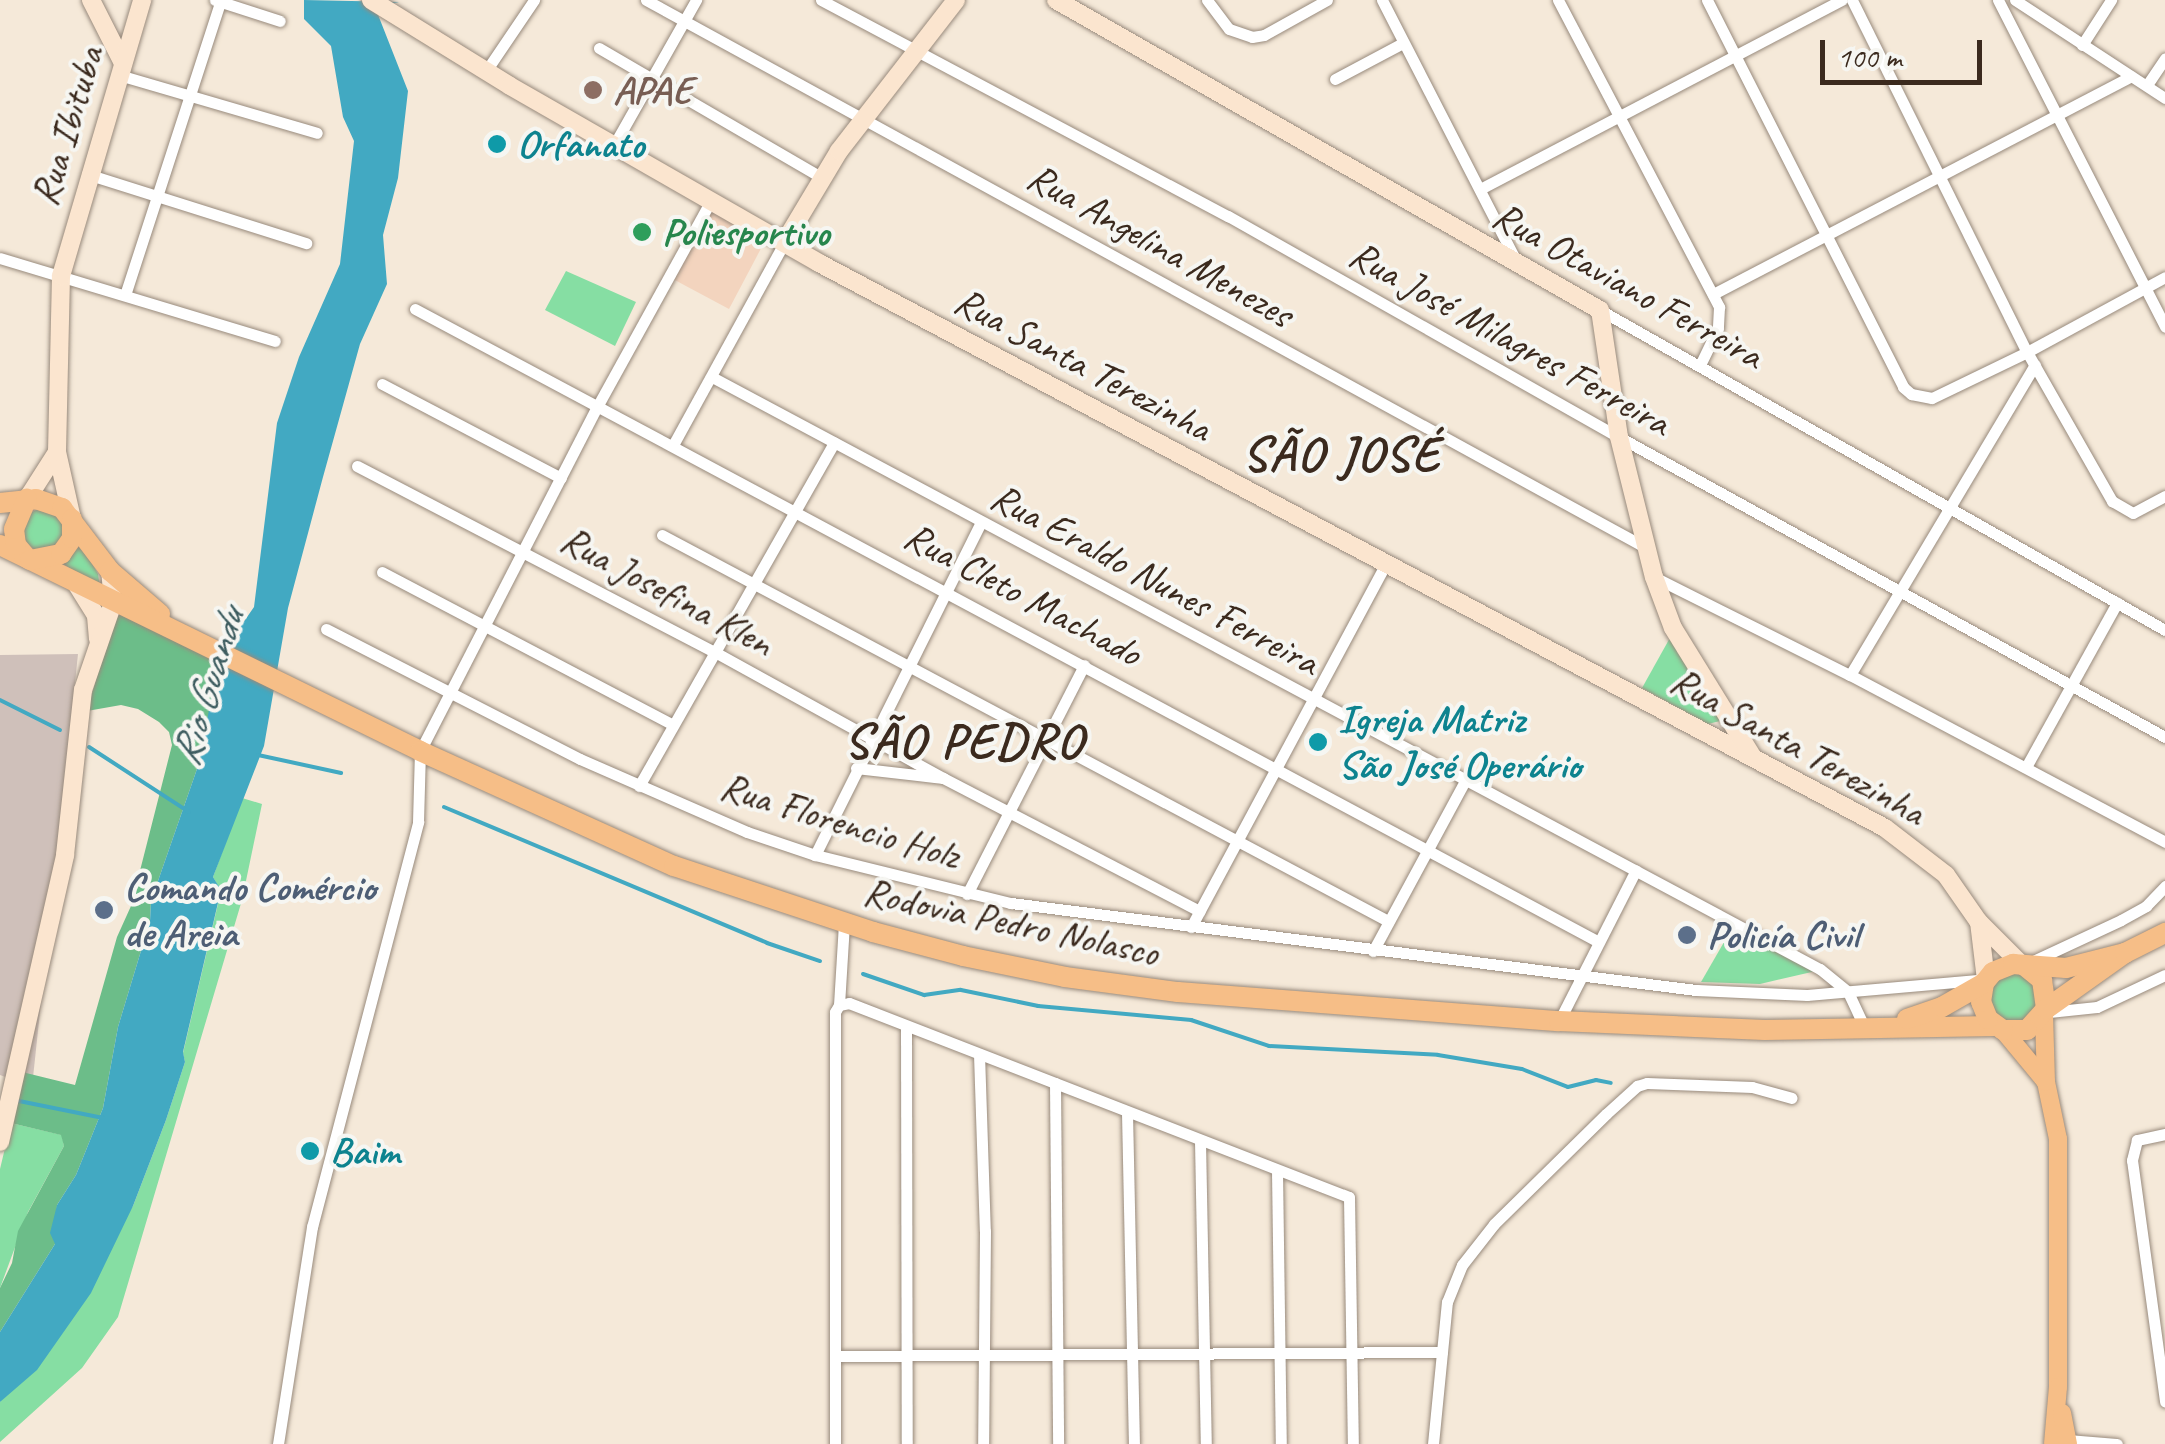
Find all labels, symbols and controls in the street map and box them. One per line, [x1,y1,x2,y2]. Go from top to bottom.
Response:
scale bar [1825,20,1988,82]
text: 100 m [1837,38,1902,76]
street label: Rua Ibituba [20,41,114,211]
place label: APAE [613,66,692,114]
marker: APAE [582,79,604,101]
place label: Orfanato [517,120,644,168]
marker: Orfanato [486,133,508,155]
street label: Rua Angelina Menezes [1019,152,1301,338]
street label: Rua Otaviano Ferreira [1484,191,1772,379]
place label: Poliesportivo [662,208,829,256]
marker: Poliesportivo [631,221,653,243]
street label: Rua José Milagres Ferreira [1341,230,1679,446]
street label: Rua Santa Terezinha [947,276,1219,452]
district label: SÃO JOSÉ [1242,424,1442,484]
street label: Rua Eraldo Nunes Ferreira [983,472,1327,686]
street label: Rua Cleto Machado [896,511,1150,677]
street label: Rua Josefina Klen [552,515,782,667]
water label: Rio Guandu [161,604,255,770]
street label: Rua Santa Terezinha [1662,656,1934,836]
place label: Igreja Matriz São José Operário [1338,695,1581,789]
district label: SÃO PEDRO [845,711,1083,771]
marker: Igreja Matriz São José Operário [1307,731,1329,753]
street label: Rua Florencio Holz [715,762,965,880]
place label: Comando Comércio de Areia [124,863,376,957]
street label: Rodovia Pedro Nolasco [859,867,1163,977]
marker: Comando Comércio de Areia [93,899,115,921]
place label: Policía Civil [1707,911,1859,959]
marker: Policía Civil [1676,924,1698,946]
place label: Baim [330,1127,399,1175]
marker: Baim [299,1140,321,1162]

